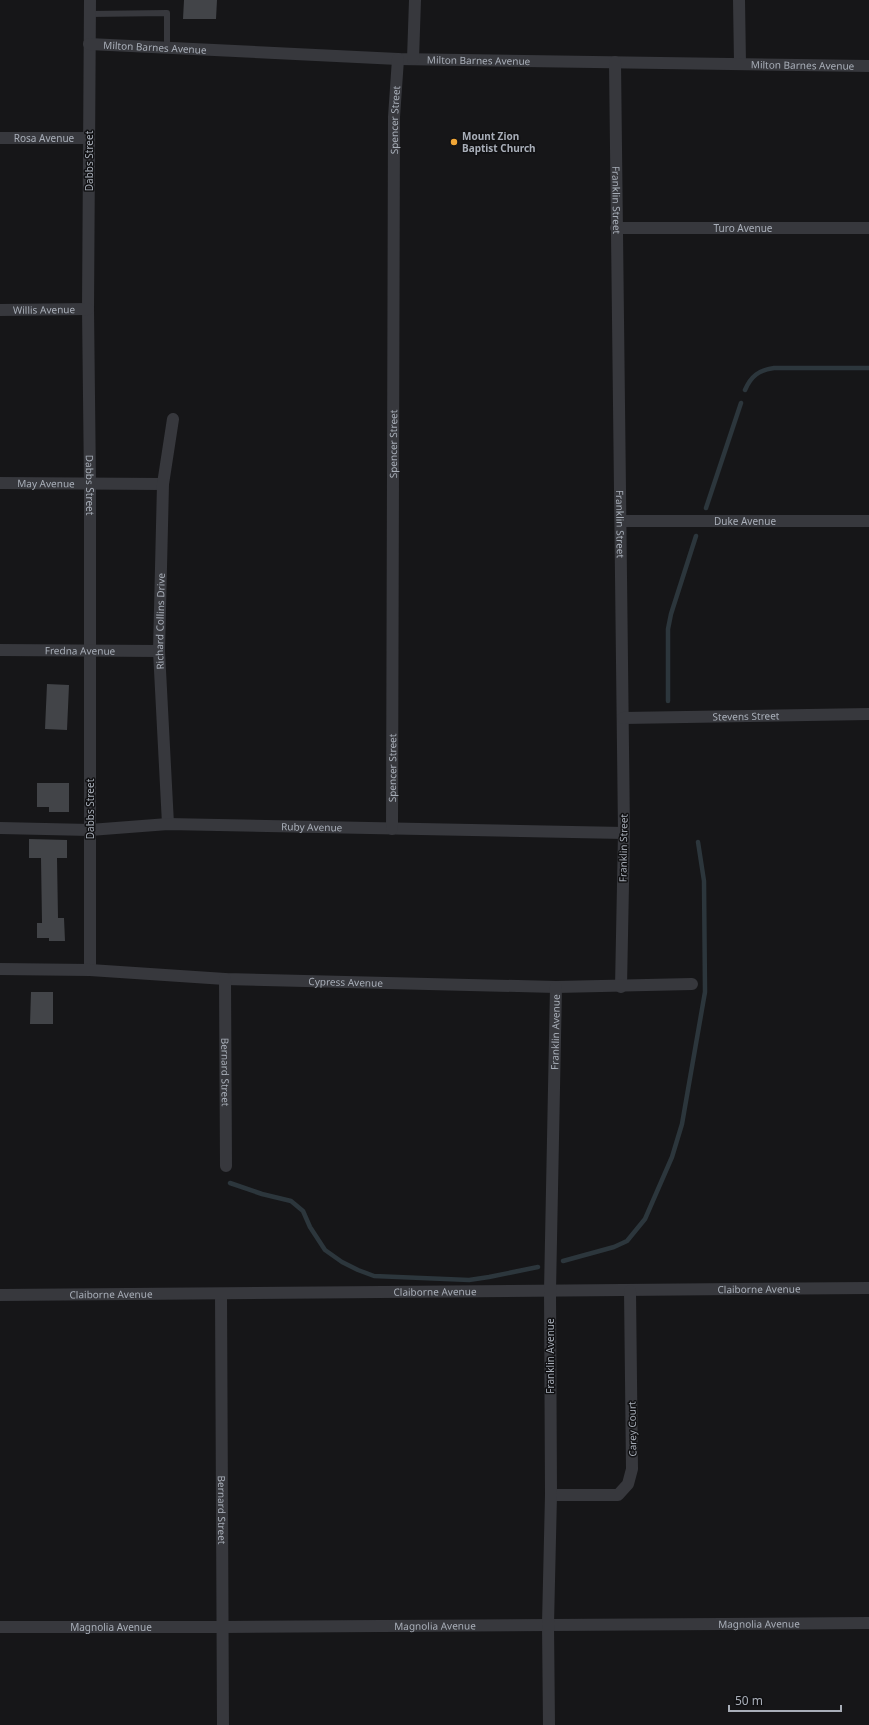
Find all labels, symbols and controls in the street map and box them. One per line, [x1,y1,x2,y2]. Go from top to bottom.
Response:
street label: Milton Barnes Avenue [103,38,207,57]
street label: Milton Barnes Avenue [427,52,531,68]
street label: Milton Barnes Avenue [751,57,855,73]
street label: Spencer Street [387,85,403,154]
place label: Mount Zion Baptist Church [462,129,536,155]
street label: Dabbs Street [82,130,96,191]
street label: Rosa Avenue [14,131,75,145]
marker: Mount Zion Baptist Church [449,137,459,147]
street label: Franklin Street [609,166,624,235]
street label: Turo Avenue [714,221,773,235]
street label: Willis Avenue [13,302,76,317]
street label: Spencer Street [386,409,400,478]
street label: Dabbs Street [83,455,97,516]
street label: May Avenue [17,476,75,490]
street label: Franklin Street [613,490,628,559]
street label: Duke Avenue [714,514,776,528]
street label: Richard Collins Drive [152,572,168,670]
street label: Fredna Avenue [45,643,116,658]
street label: Stevens Street [712,708,780,724]
street label: Spencer Street [385,733,399,802]
street label: Dabbs Street [83,778,97,839]
street label: Franklin Street [615,813,631,882]
street label: Ruby Avenue [281,819,343,834]
street label: Cypress Avenue [308,974,383,990]
street label: Franklin Avenue [547,994,563,1070]
street label: Bernard Street [218,1038,233,1107]
street label: Claiborne Avenue [717,1282,801,1296]
street label: Claiborne Avenue [393,1284,477,1299]
street label: Claiborne Avenue [69,1287,153,1301]
street label: Franklin Avenue [543,1318,557,1394]
street label: Carey Court [625,1401,639,1457]
street label: Bernard Street [215,1476,229,1545]
street label: Magnolia Avenue [718,1616,800,1631]
street label: Magnolia Avenue [394,1618,476,1633]
street label: Magnolia Avenue [70,1620,152,1634]
scale bar [729,1687,841,1713]
text: 50 m [735,1692,763,1709]

